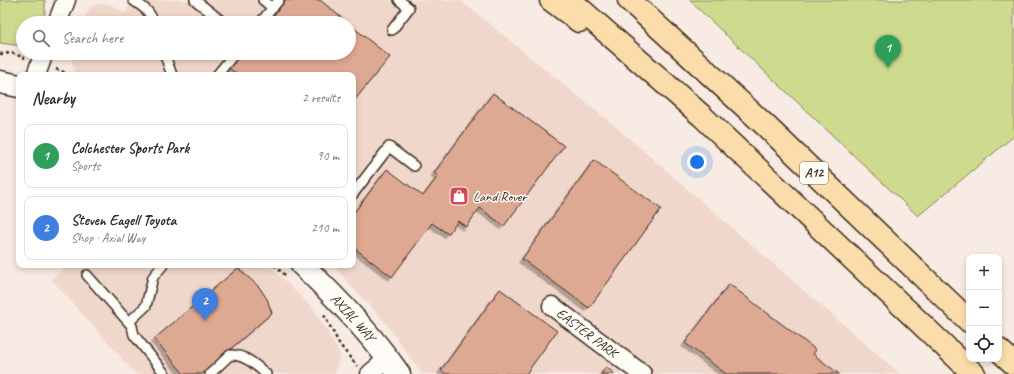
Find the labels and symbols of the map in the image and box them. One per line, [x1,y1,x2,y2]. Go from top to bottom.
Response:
pin: 1 [875,35,901,68]
your location [687,152,707,172]
road number: A12 [800,162,828,184]
shop icon: Land Rover [448,185,470,207]
place label: Land Rover [473,188,528,205]
pin: 2 [192,288,218,321]
street label: AXIAL WAY [327,290,381,347]
street label: EASTER PARK [553,304,623,362]

